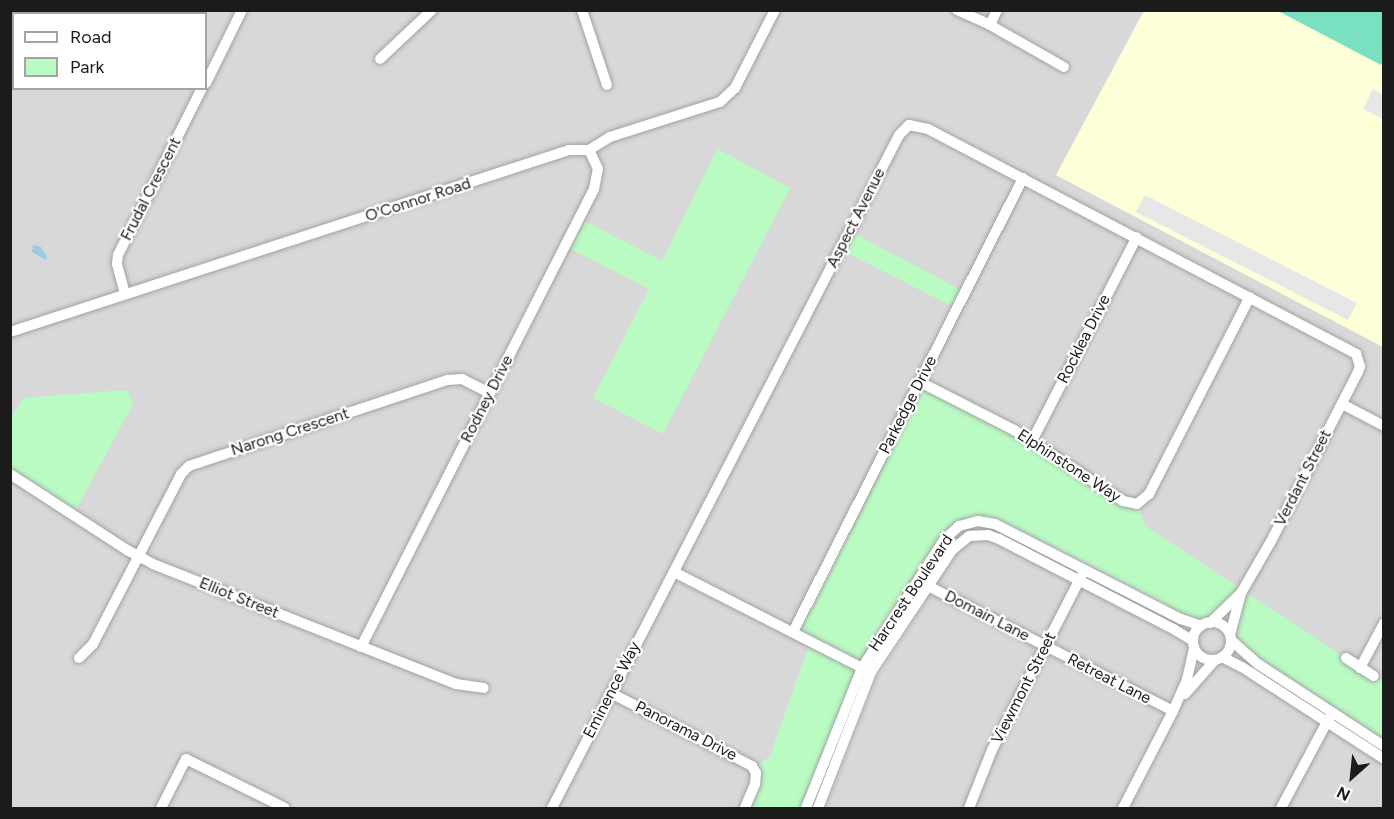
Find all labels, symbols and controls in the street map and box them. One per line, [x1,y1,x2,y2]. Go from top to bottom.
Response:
legend [12,12,207,90]
text: Road [70,26,111,48]
text: Park [70,56,104,78]
street label: Frudal Crescent [117,134,185,244]
street label: Aspect Avenue [823,165,889,271]
street label: O'Connor Road [363,174,473,226]
street label: Rocklea Drive [1053,291,1115,387]
street label: Rodney Drive [457,352,517,446]
street label: Parkedge Drive [875,353,941,457]
street label: Narong Crescent [229,404,351,460]
street label: Elphinstone Way [1014,425,1124,507]
street label: Verdant Street [1270,426,1336,530]
street label: Harcrest Boulevard [865,531,957,655]
street label: Elliot Street [196,573,282,623]
street label: Domain Lane [941,586,1033,646]
street label: Viewmont Street [988,629,1060,747]
street label: Eminence Way [579,638,645,742]
street label: Retreat Lane [1064,650,1154,708]
street label: Panorama Drive [632,697,740,765]
north arrow [1322,747,1382,807]
text: N [1334,782,1353,805]

